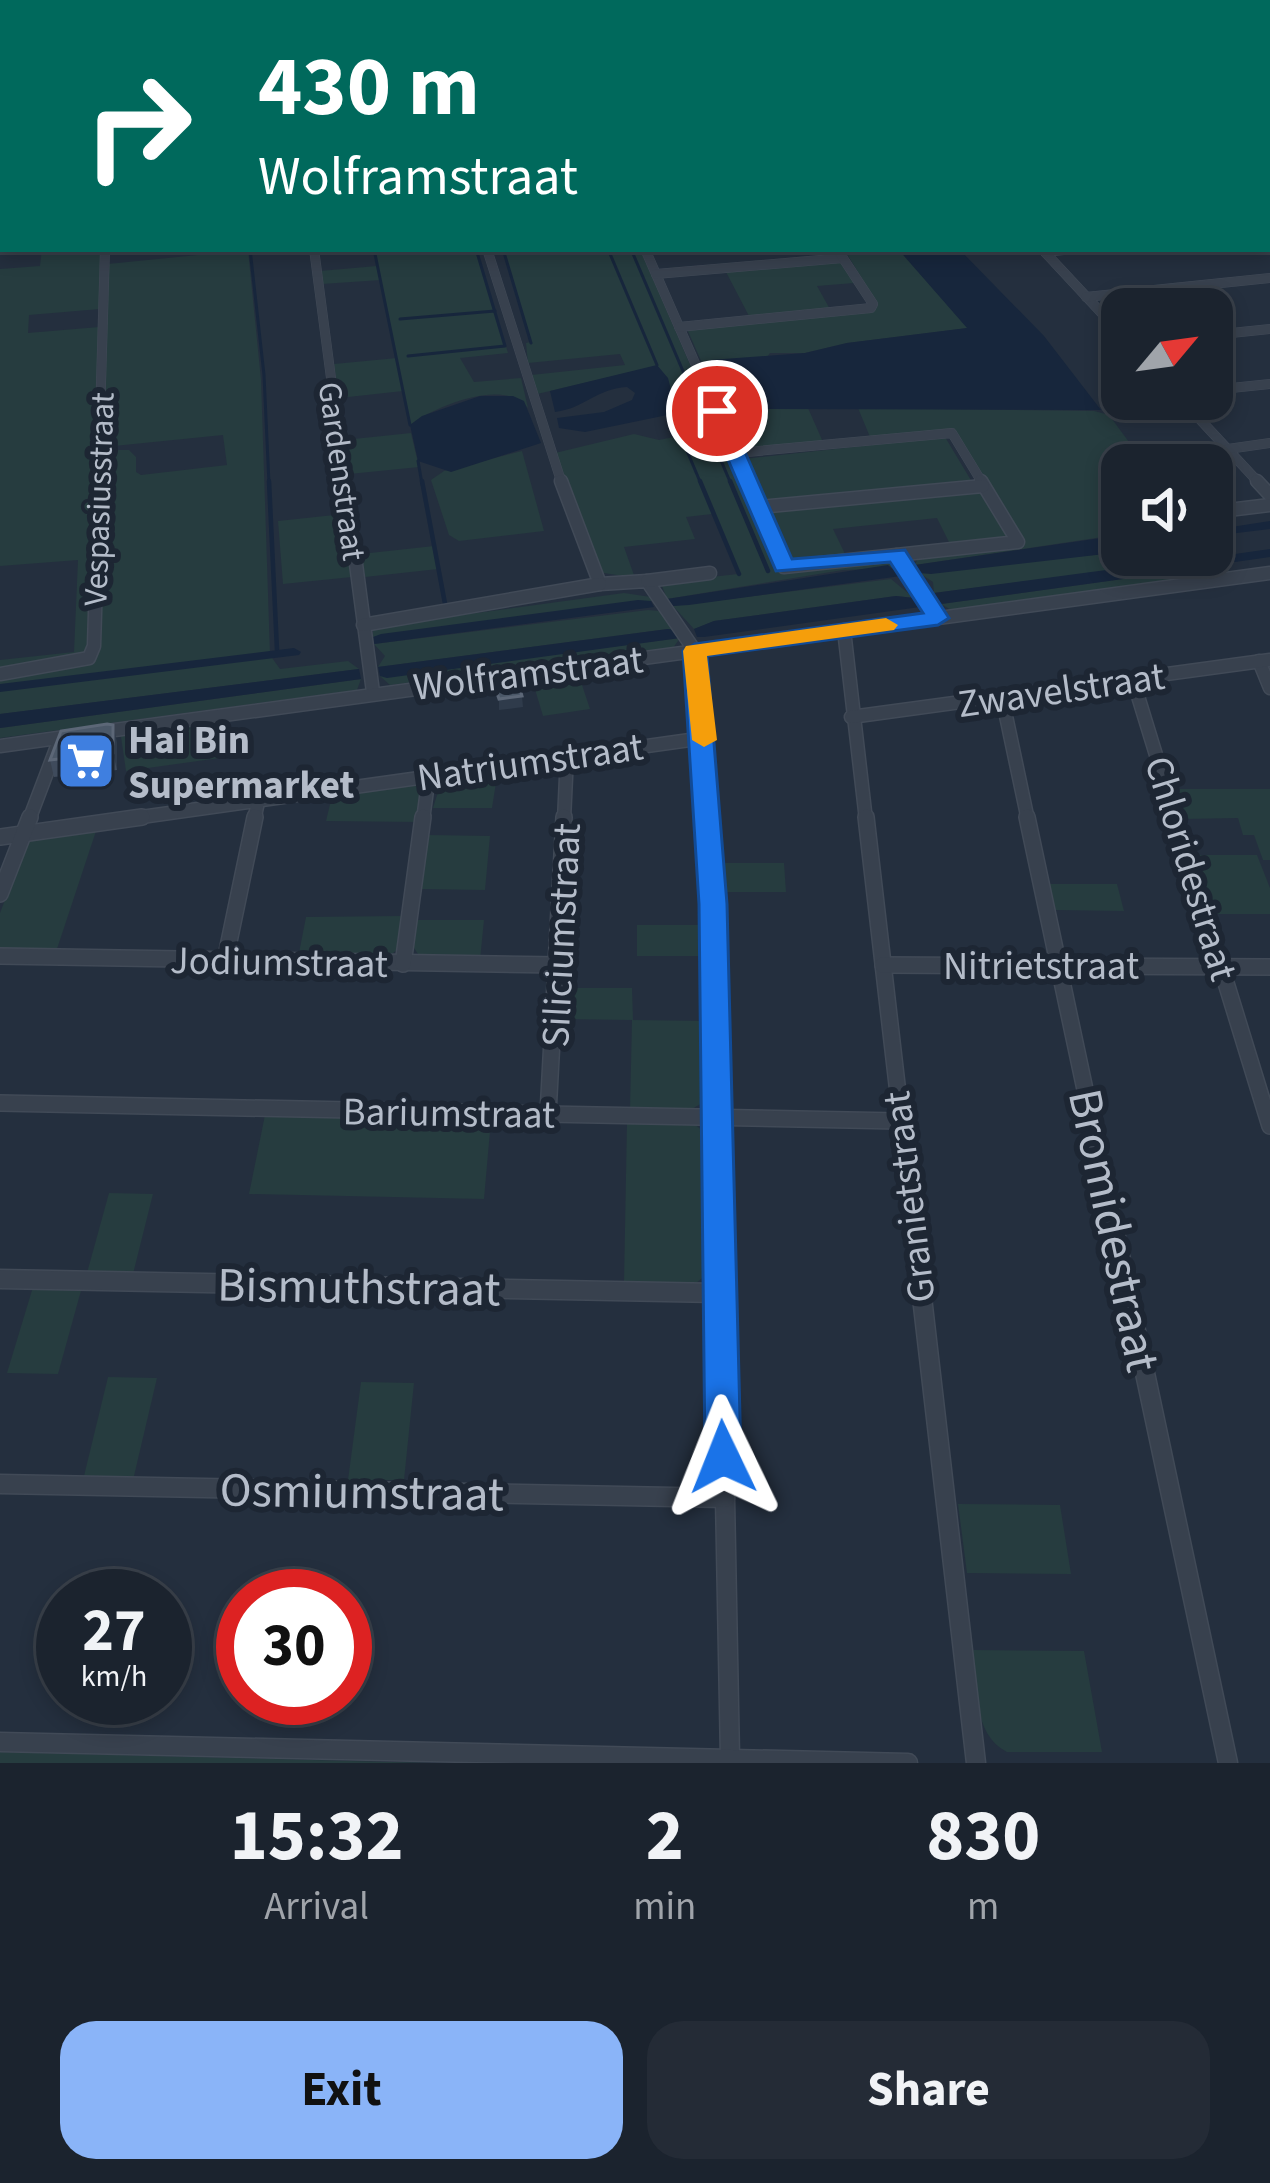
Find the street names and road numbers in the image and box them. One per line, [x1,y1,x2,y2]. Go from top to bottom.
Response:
street label: Gardenstraat [306,379,377,564]
street label: Vespasiusstraat [72,391,127,607]
street label: Wolframstraat [410,632,646,716]
street label: Zwavelstraat [954,649,1168,733]
street label: Natriumstraat [414,719,647,807]
street label: Chloridestraat [1129,749,1251,988]
street label: Siliciumstraat [528,822,596,1049]
street label: Jodiumstraat [170,933,388,993]
street label: Nitrietstraat [943,939,1139,995]
street label: Bromidestraat [1050,1083,1176,1378]
street label: Bariumstraat [342,1084,556,1144]
street label: Granietstraat [869,1088,951,1306]
street label: Bismuthstraat [217,1252,501,1324]
street label: Osmiumstraat [219,1457,505,1529]

